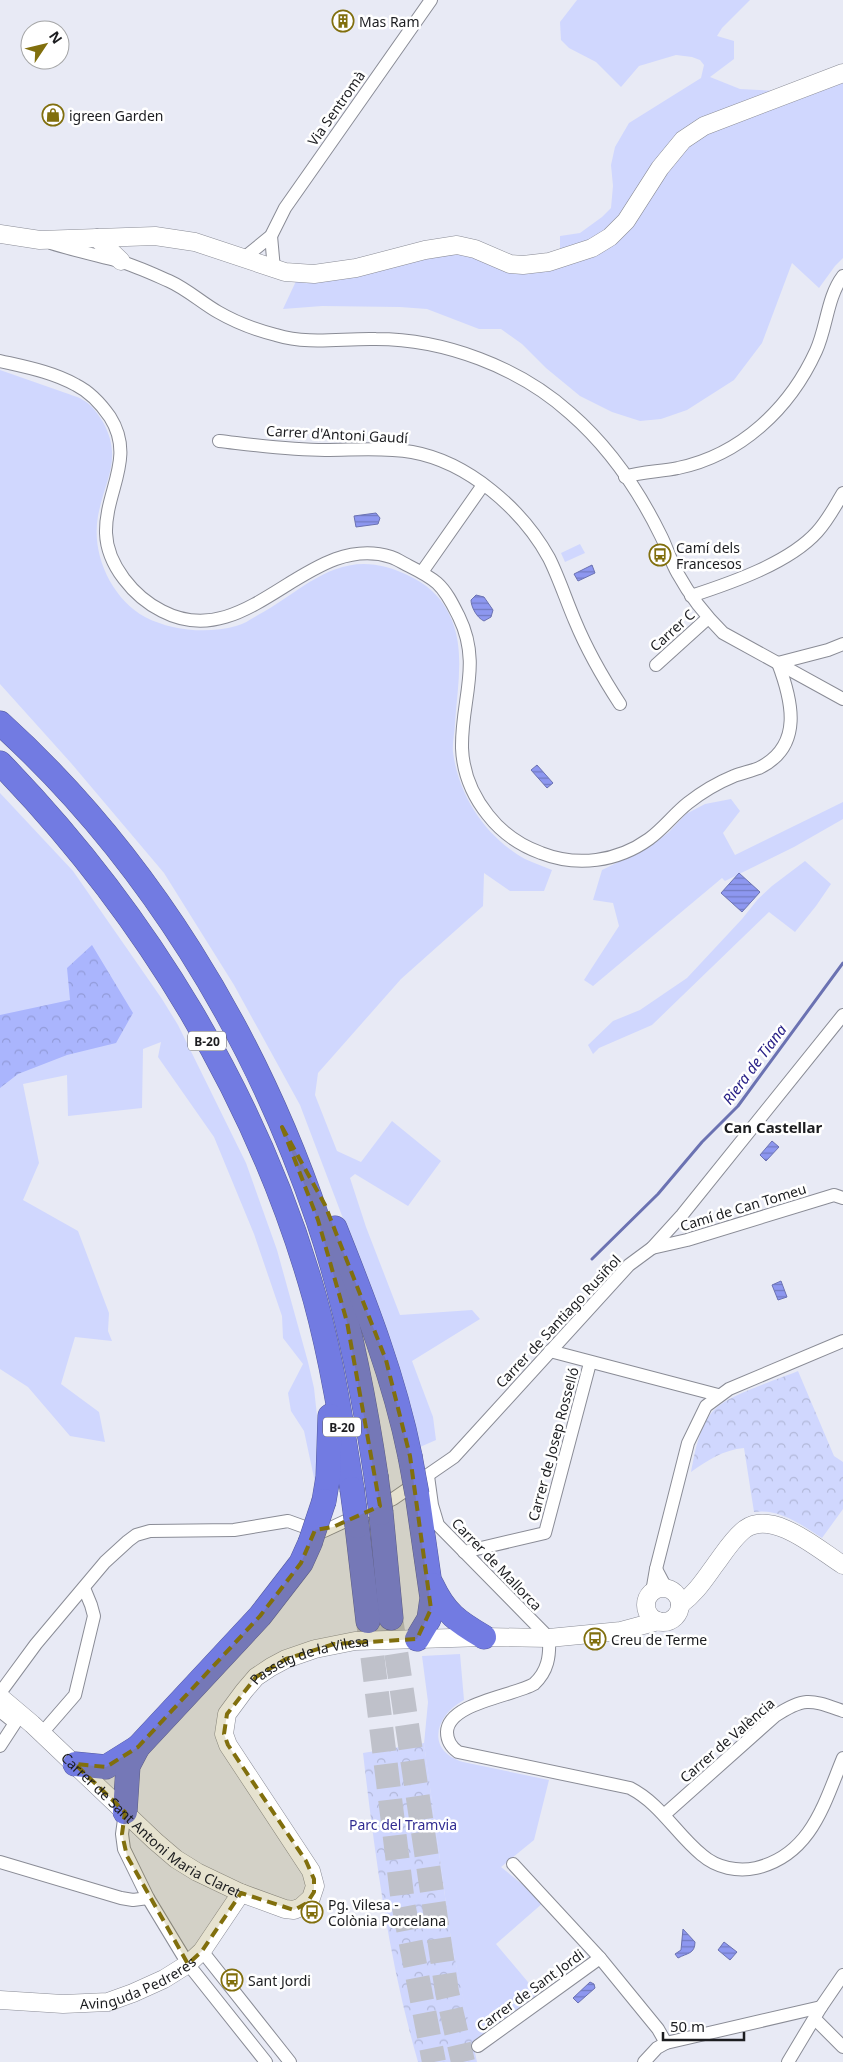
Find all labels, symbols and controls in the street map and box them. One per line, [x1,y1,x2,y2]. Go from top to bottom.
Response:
building icon: Mas Ram [331,9,355,33]
place label: Mas Ram [359,12,420,31]
north arrow [20,20,70,70]
text: N [45,27,67,47]
street label: Via Sentromà [303,67,369,149]
shop icon: igreen Garden [41,103,65,127]
place label: igreen Garden [69,106,164,125]
street label: Carrer d'Antoni Gaudí [266,421,409,447]
place label: Camí dels Francesos [676,538,742,573]
bus stop icon: Camí dels Francesos [648,543,672,567]
street label: Carrer C [646,605,699,655]
water label: Riera de Tiana [717,1020,791,1108]
road number: B-20 [188,1032,226,1050]
district label: Can Castellar [724,1117,823,1137]
street label: Camí de Can Tomeu [678,1179,808,1235]
street label: Carrer de Santiago Rusiñol [491,1250,625,1392]
street label: Carrer de Josep Rosselló [523,1365,583,1523]
road number: B-20 [323,1418,361,1436]
street label: Carrer de Mallorca [448,1514,546,1614]
bus stop icon: Creu de Terme [583,1627,607,1651]
place label: Creu de Terme [611,1630,707,1649]
street label: Passeig de la Vilesa [245,1631,370,1688]
street label: Carrer de València [676,1694,778,1786]
street label: Carrer de Sant Antoni Maria Claret [57,1748,244,1901]
park label: Parc del Tramvia [349,1815,457,1834]
place label: Pg. Vilesa - Colònia Porcelana [328,1895,446,1930]
bus stop icon: Pg. Vilesa - Colònia Porcelana [300,1900,324,1924]
street label: Carrer de Sant Jordi [472,1945,588,2035]
street label: Avinguda Pedreres [79,1952,200,2013]
bus stop icon: Sant Jordi [220,1968,244,1992]
place label: Sant Jordi [248,1971,311,1990]
scale bar [663,2010,744,2042]
text: 50 m [670,2016,705,2036]

